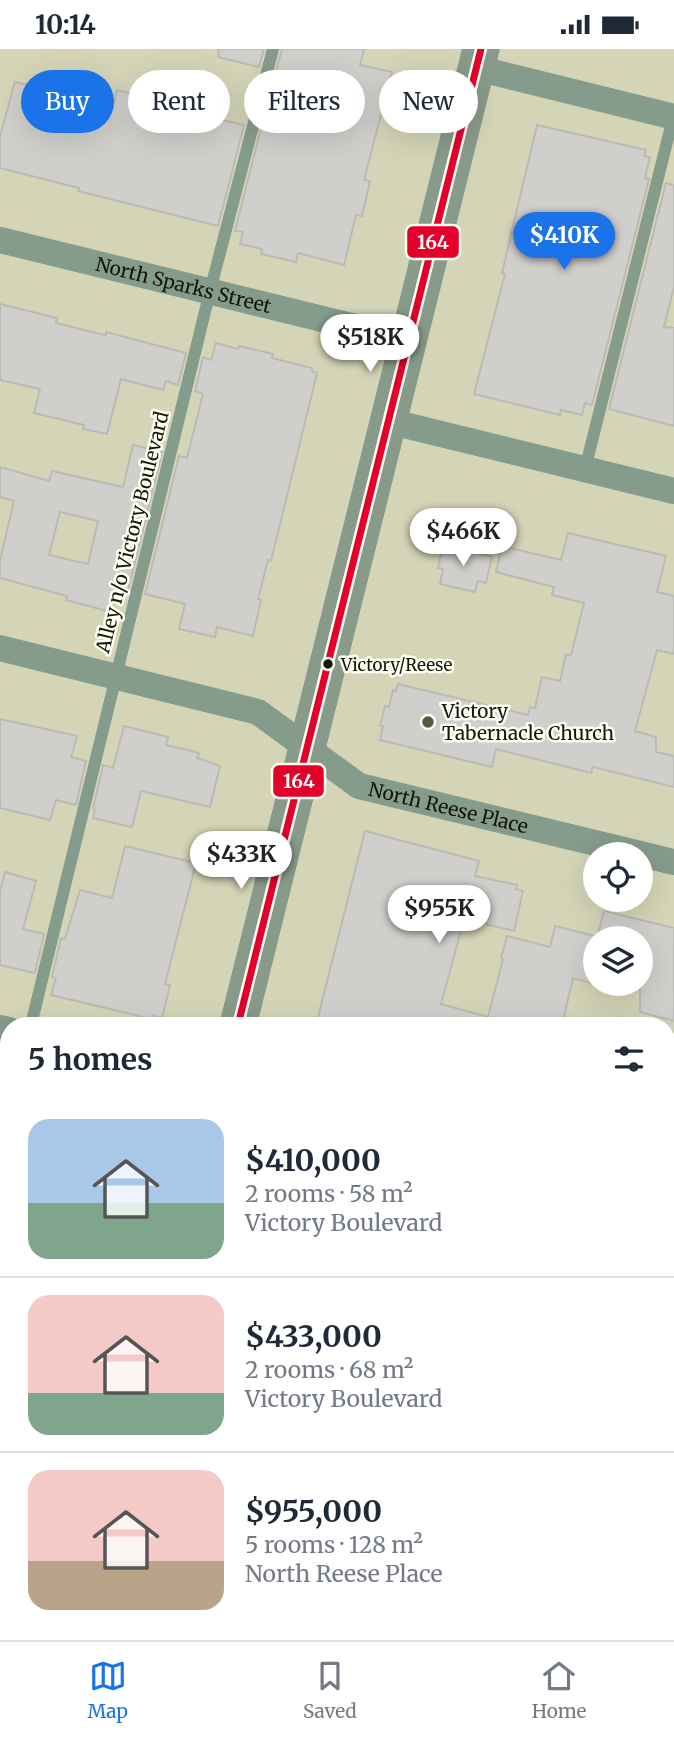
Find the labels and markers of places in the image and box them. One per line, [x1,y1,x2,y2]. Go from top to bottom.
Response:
pin: $410K [515,213,613,272]
pin: $518K [321,315,419,374]
pin: $466K [414,509,512,568]
place label: Victory/Reese [340,654,453,676]
marker: Victory/Reese [321,657,335,671]
place label: Victory Tabernacle Church [441,699,615,745]
marker: Victory Tabernacle Church [420,714,436,730]
pin: $433K [192,831,290,891]
pin: $955K [390,885,488,945]

